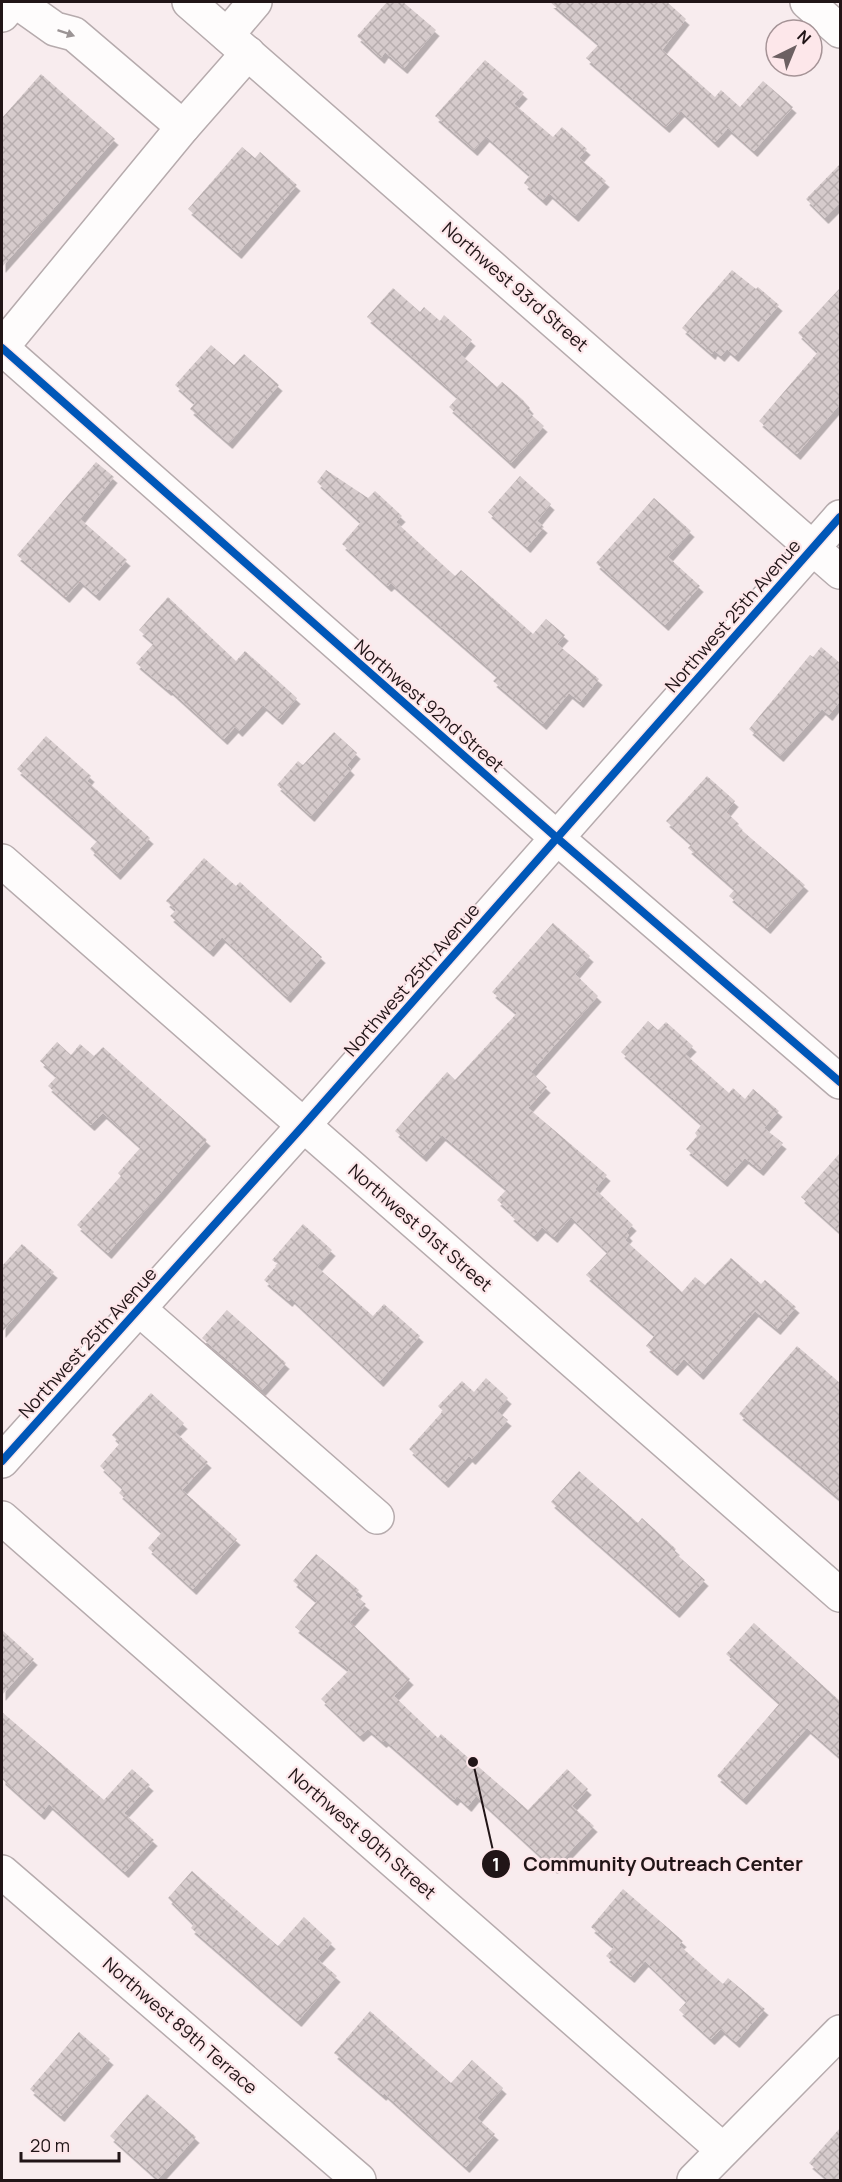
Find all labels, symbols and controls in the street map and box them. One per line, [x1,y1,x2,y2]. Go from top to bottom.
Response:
north arrow [764,18,824,78]
text: N [793,25,816,49]
one-way arrow [57,28,75,38]
street label: Northwest 93rd Street [438,216,594,356]
street label: Northwest 25th Avenue [659,534,805,697]
street label: Northwest 92nd Street [350,634,510,777]
street label: Northwest 25th Avenue [338,898,484,1061]
street label: Northwest 91st Street [344,1158,498,1296]
street label: Northwest 25th Avenue [13,1262,162,1423]
street label: Northwest 90th Street [284,1762,442,1904]
callout: Community Outreach Center [481,1845,815,1883]
text: Community Outreach Center [523,1850,803,1877]
text: 1 [492,1852,500,1876]
street label: Northwest 89th Terrace [98,1951,263,2099]
scale bar [21,2125,118,2163]
text: 20 m [30,2133,70,2157]

